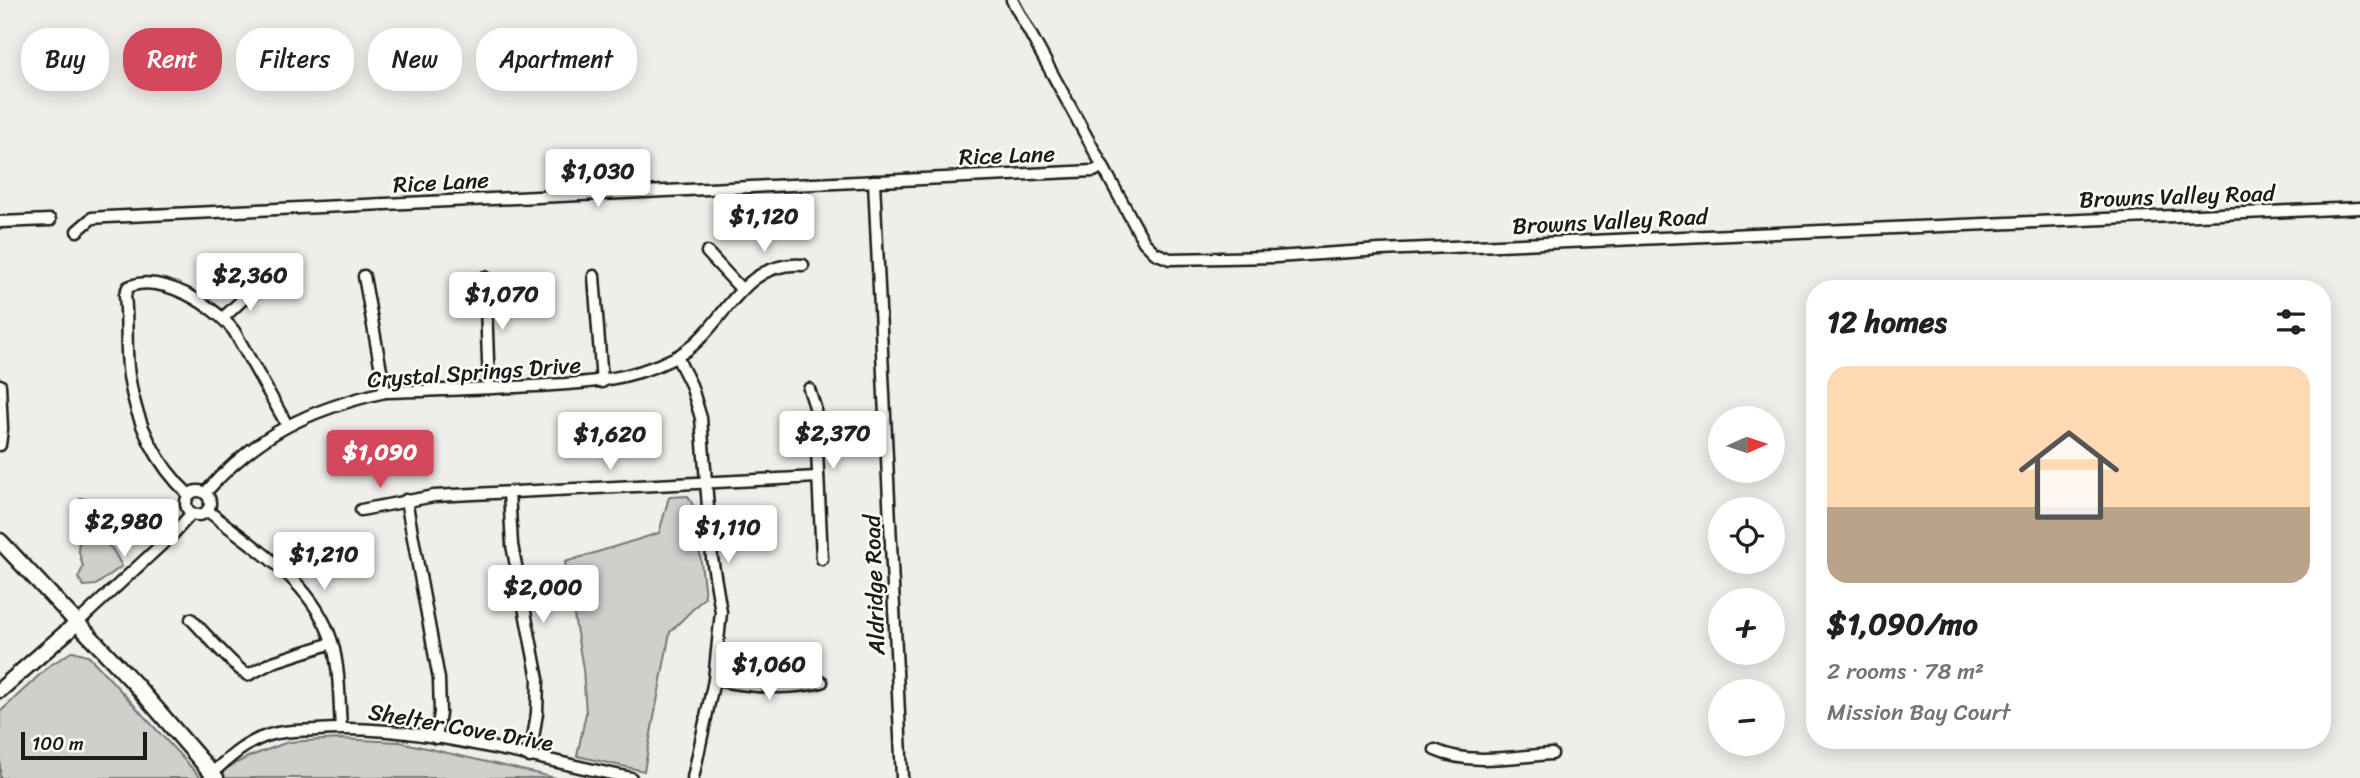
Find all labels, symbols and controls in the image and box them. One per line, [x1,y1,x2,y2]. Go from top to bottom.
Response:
chip: Buy [21,28,109,91]
chip: Rent [123,28,222,91]
chip: Filters [236,28,354,91]
chip: New [368,28,462,91]
chip: Apartment [476,28,637,91]
street label: Rice Lane [958,133,1056,178]
pin: $1,030 [541,150,655,209]
text: $1,030 [561,151,635,192]
street label: Rice Lane [392,160,490,205]
street label: Browns Valley Road [2079,173,2277,220]
pin: $1,120 [707,194,821,254]
text: $1,120 [729,196,799,237]
street label: Browns Valley Road [1511,196,1711,247]
pin: $2,360 [193,254,307,313]
text: $2,360 [212,255,288,296]
pin: $1,070 [445,272,559,332]
text: $1,070 [465,274,539,315]
text: 12 homes [1827,295,1947,349]
icon: filters [2272,303,2310,341]
street label: Crystal Springs Drive [366,345,583,400]
north arrow [1708,406,1785,483]
map controls [1708,406,1785,756]
pin: $1,620 [553,412,667,472]
pin: $2,370 [776,412,890,471]
icon: home [2006,412,2132,538]
text: $2,370 [795,413,871,454]
text: $1,620 [574,414,646,455]
pin: $1,090 [323,430,437,490]
text: $1,090 [343,432,417,473]
button: locate [1708,497,1785,574]
pin: $2,980 [67,500,181,559]
text: $2,980 [85,501,163,542]
pin: $1,110 [671,505,785,565]
text: $1,110 [695,507,761,548]
street label: Aldridge Road [852,512,897,657]
pin: $1,210 [267,532,381,592]
text: $1,210 [289,534,359,575]
pin: $2,000 [486,566,600,625]
text: $2,000 [504,567,582,608]
button: + [1708,588,1785,665]
text: $1,090/mo [1827,597,1978,651]
pin: $1,060 [712,642,826,702]
text: $1,060 [732,644,806,685]
text: 2 rooms · 78 m² [1827,651,1984,692]
button: − [1708,679,1785,756]
street label: Shelter Cove Drive [365,691,557,764]
text: Mission Bay Court [1827,692,2011,733]
text: 100 m [32,727,84,760]
scale bar [21,729,147,761]

